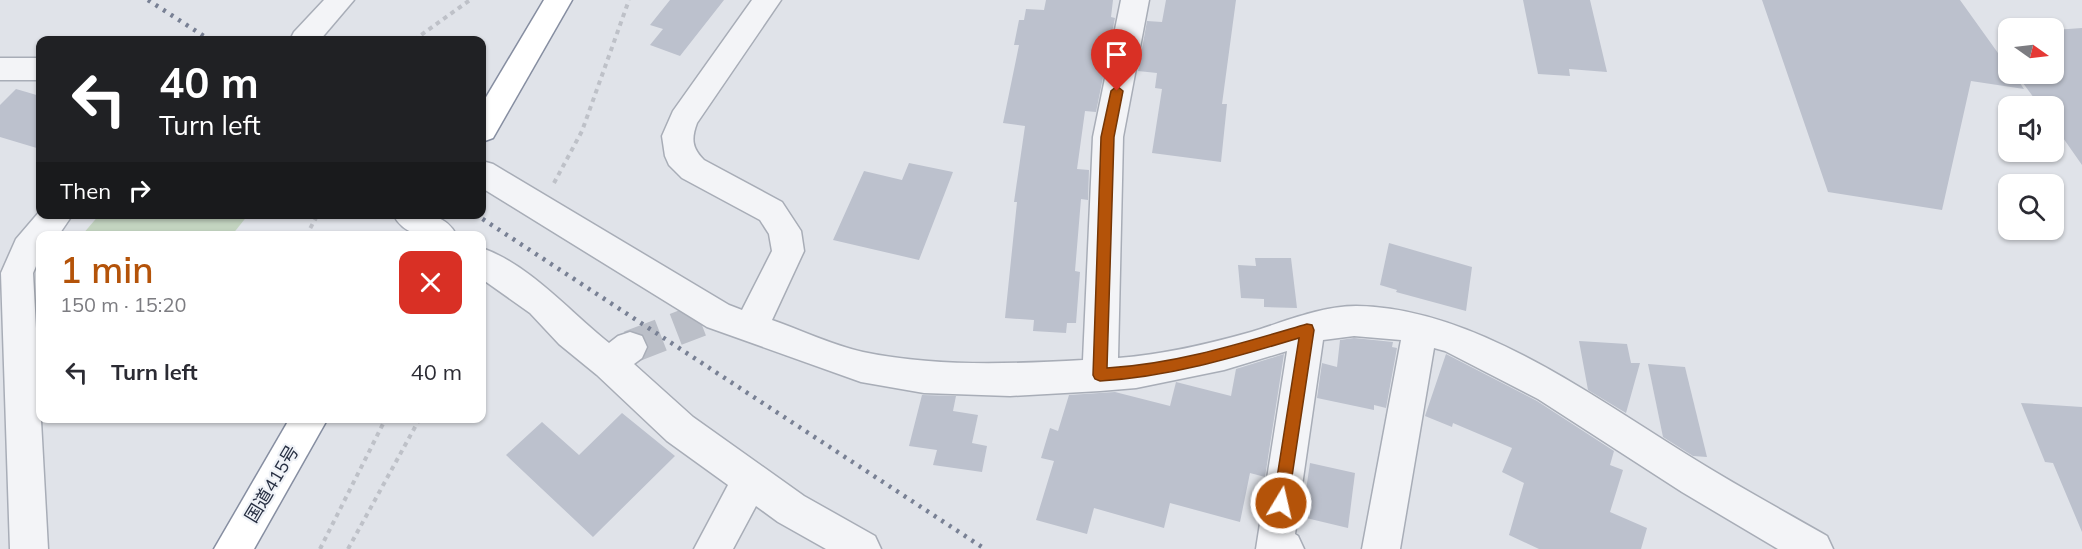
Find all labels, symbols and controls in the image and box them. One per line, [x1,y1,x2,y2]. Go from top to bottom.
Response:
north arrow [1998,18,2064,84]
map controls [1998,18,2064,240]
pin [1091,29,1142,91]
icon: arrive [1100,38,1133,71]
text: 40 m [159,56,259,109]
icon: left [60,60,138,138]
button: sound [1998,96,2064,162]
text: Turn left [159,108,261,142]
icon: right [123,174,156,207]
button: search [1998,174,2064,240]
text: Then [60,177,111,205]
text: 1 min [60,247,154,292]
button: close [399,251,462,314]
text: 150 m · 15:20 [60,292,186,317]
icon: left [60,356,93,389]
text: Turn left [111,358,198,386]
text: 40 m [411,358,462,386]
street label: 国道415号 [239,441,304,527]
position arrow [1249,471,1313,535]

